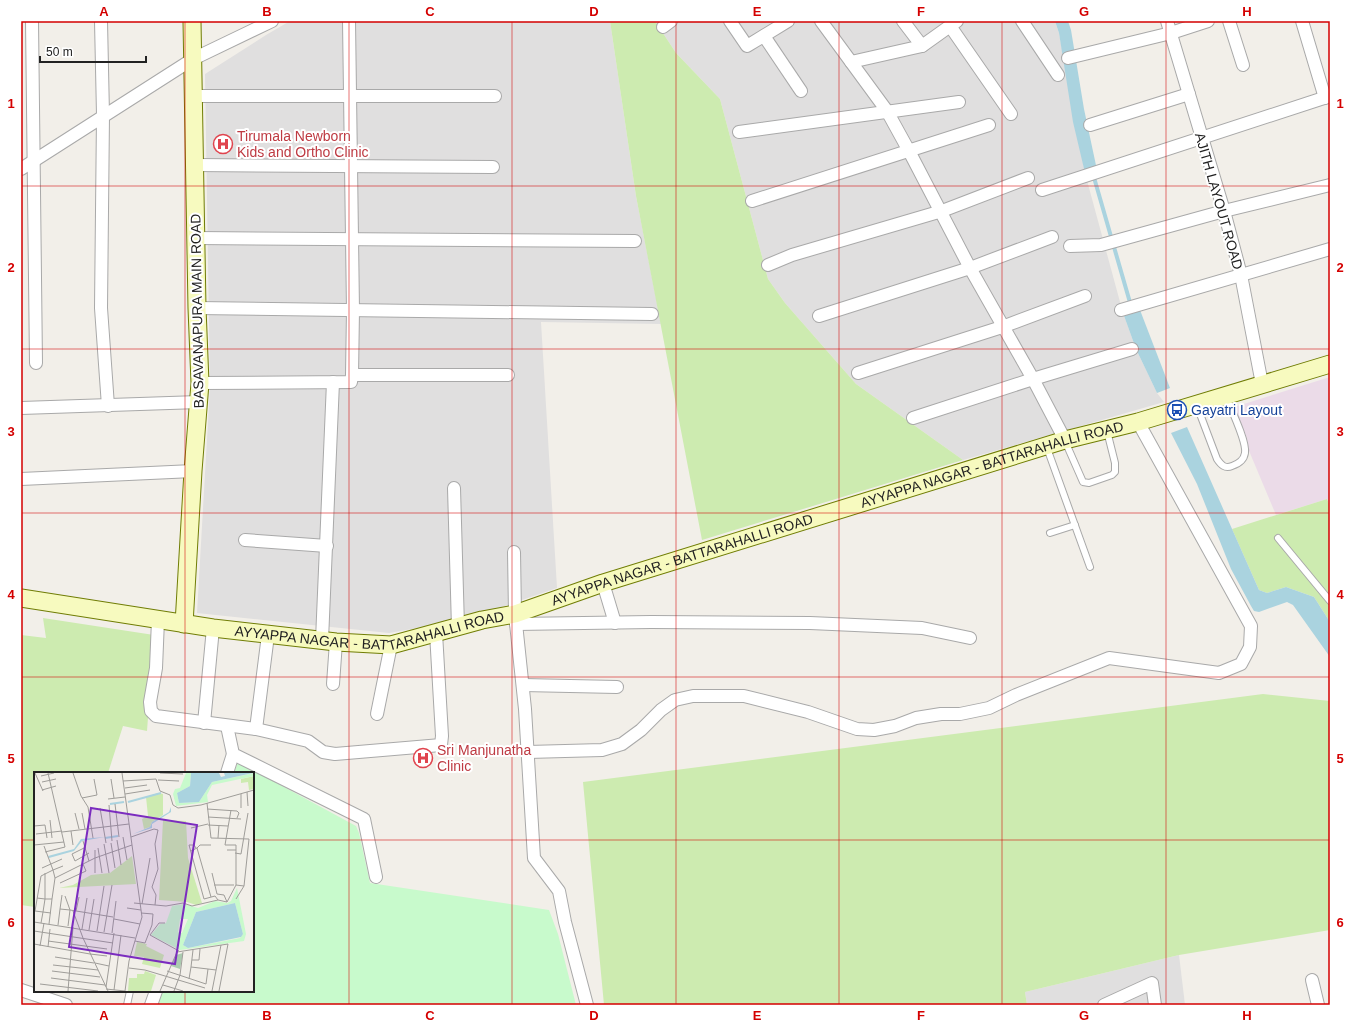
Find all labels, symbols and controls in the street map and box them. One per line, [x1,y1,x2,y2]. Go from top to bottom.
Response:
text: A [99,4,109,19]
text: B [262,4,272,19]
text: C [425,4,435,19]
text: D [589,4,599,19]
text: E [753,4,762,19]
text: F [917,4,925,19]
text: G [1079,4,1089,19]
text: H [1242,4,1252,19]
scale bar [40,38,146,64]
text: 50 m [46,45,73,59]
text: 1 [7,96,15,111]
text: 1 [1336,96,1344,111]
place label: Tirumala Newborn Kids and Ortho Clinic [237,128,369,160]
street label: AJITH LAYOUT ROAD [1192,131,1246,271]
hospital icon: Tirumala Newborn Kids and Ortho Clinic [212,133,234,155]
street label: BASAVANAPURA MAIN ROAD [187,214,207,408]
text: 2 [7,260,15,275]
text: 2 [1336,260,1344,275]
bus stop icon: Gayatri Layout [1166,399,1188,421]
place label: Gayatri Layout [1191,402,1282,418]
street label: AYYAPPA NAGAR - BATTARAHALLI ROAD [858,418,1125,511]
text: 3 [7,424,15,439]
text: 3 [1336,424,1344,439]
street label: AYYAPPA NAGAR - BATTARAHALLI ROAD [549,510,815,609]
text: 4 [7,587,15,602]
text: 4 [1336,587,1344,602]
street label: AYYAPPA NAGAR - BATTARAHALLI ROAD [234,608,505,654]
place label: Sri Manjunatha Clinic [437,742,531,774]
hospital icon: Sri Manjunatha Clinic [412,747,434,769]
text: 5 [7,751,15,766]
text: 5 [1336,751,1344,766]
inset map [34,772,254,992]
text: 6 [7,915,15,930]
text: 6 [1336,915,1344,930]
text: A [99,1008,109,1023]
text: B [262,1008,272,1023]
text: C [425,1008,435,1023]
text: D [589,1008,599,1023]
text: E [753,1008,762,1023]
text: F [917,1008,925,1023]
text: G [1079,1008,1089,1023]
text: H [1242,1008,1252,1023]

